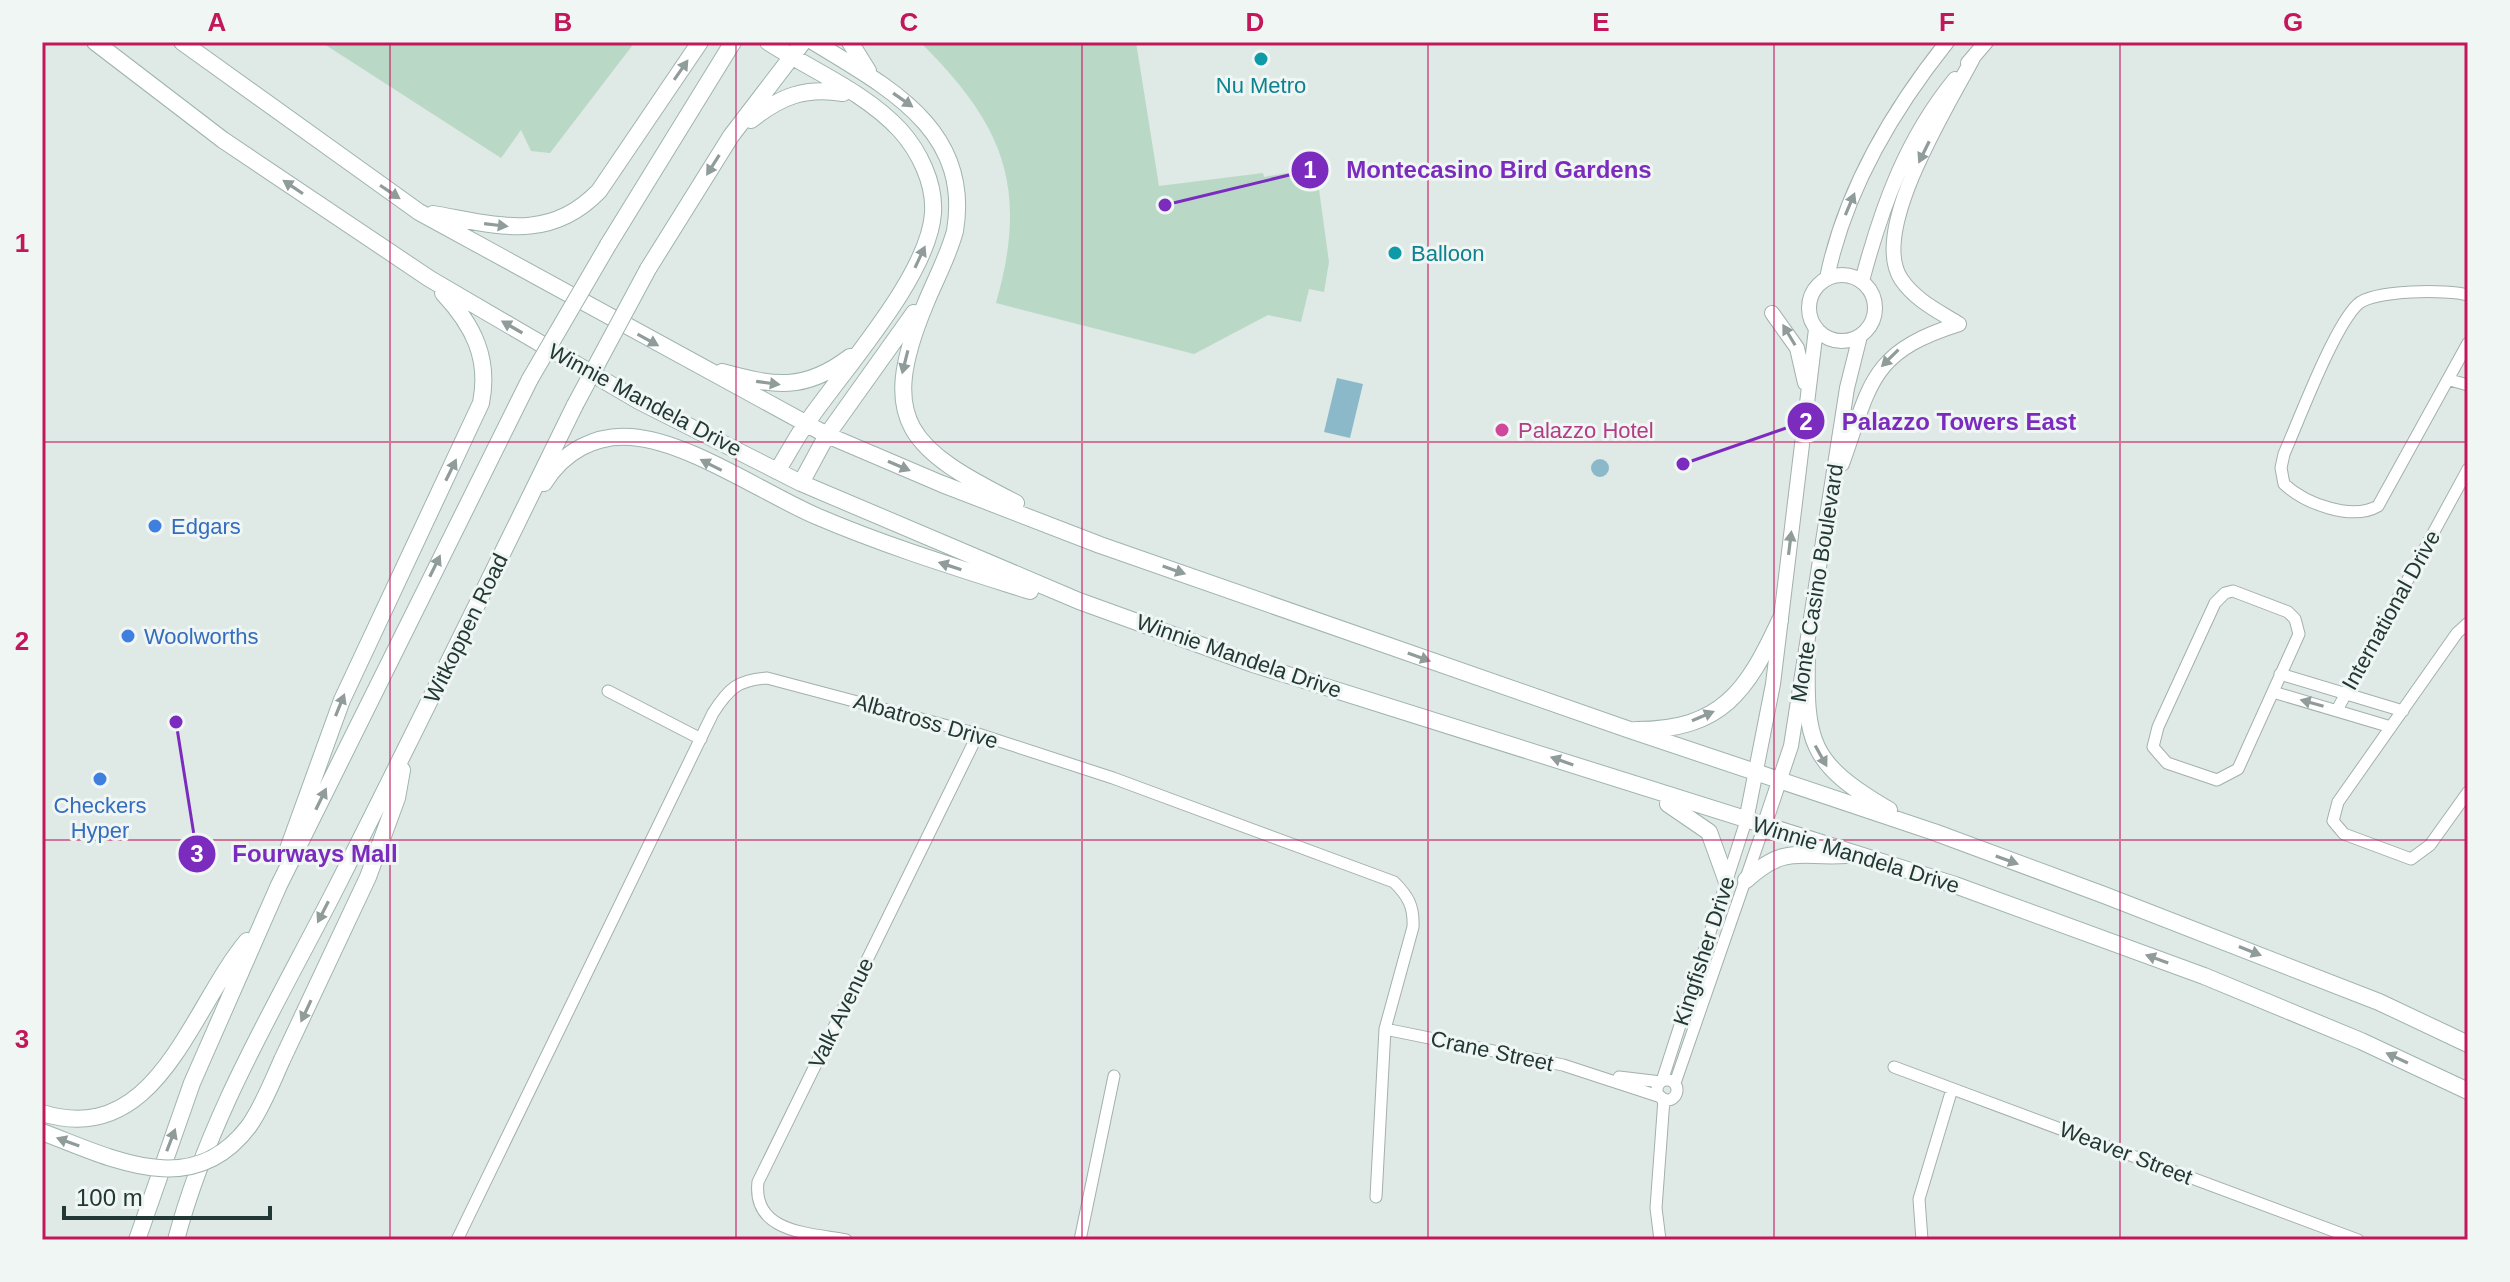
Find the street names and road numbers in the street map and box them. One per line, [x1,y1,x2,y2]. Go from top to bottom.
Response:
street label: Winnie Mandela Drive [544,338,746,462]
street label: Monte Casino Boulevard [1786,462,1848,704]
street label: International Drive [2337,526,2445,694]
street label: Witkoppen Road [419,549,513,707]
street label: Winnie Mandela Drive [1133,609,1345,703]
street label: Albatross Drive [851,688,1001,754]
street label: Winnie Mandela Drive [1749,812,1963,898]
street label: Kingfisher Drive [1668,873,1740,1029]
street label: Valk Avenue [803,953,879,1073]
street label: Crane Street [1428,1026,1556,1076]
street label: Weaver Street [2056,1116,2196,1190]

